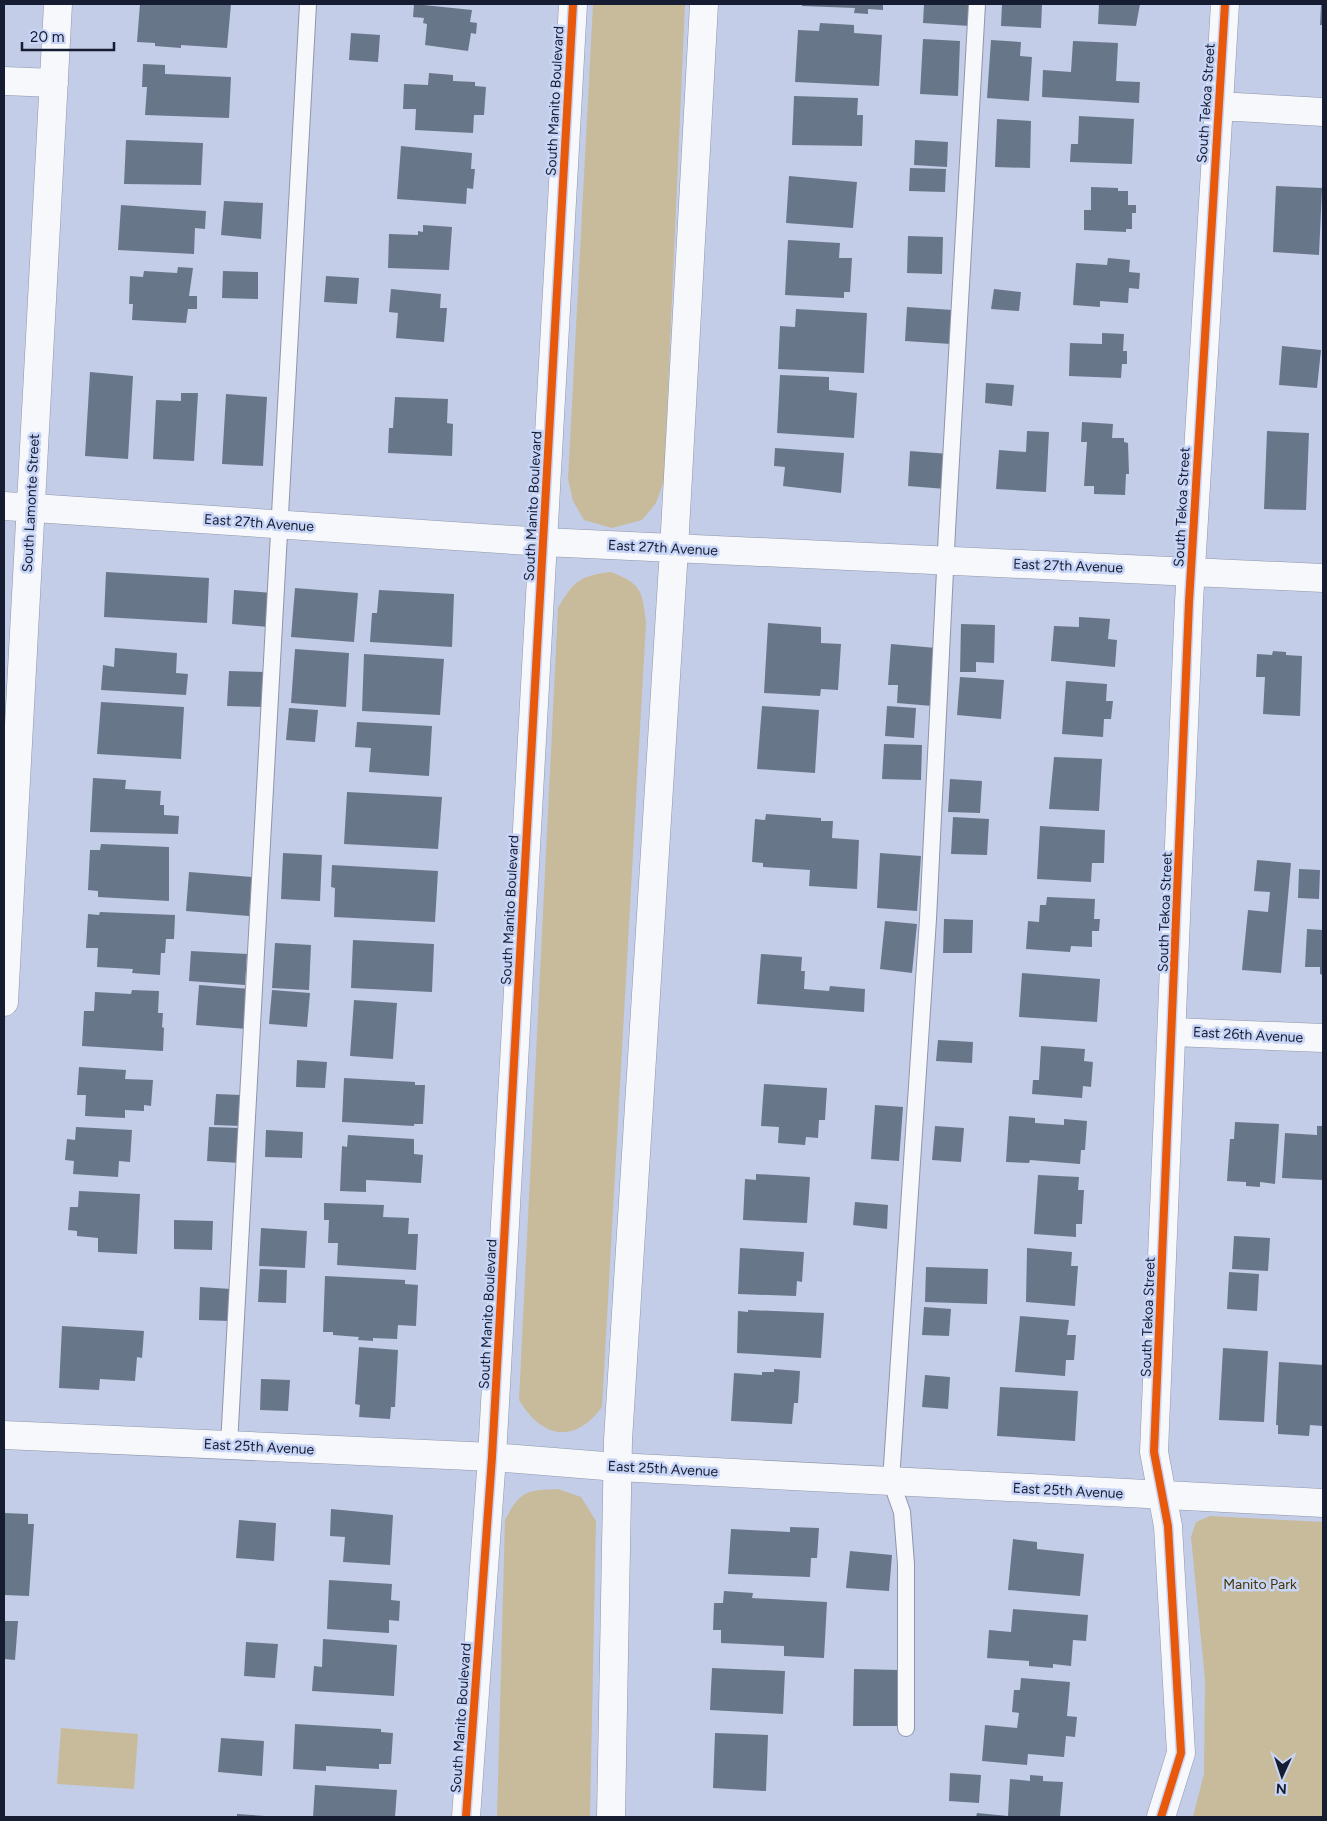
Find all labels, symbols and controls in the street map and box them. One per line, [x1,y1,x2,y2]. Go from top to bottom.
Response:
scale bar [22,20,115,52]
street label: South Manito Boulevard [543,26,567,176]
text: 20 m [30,28,64,46]
street label: South Tekoa Street [1193,42,1219,164]
street label: South Manito Boulevard [521,431,545,581]
street label: South Lamonte Street [19,433,43,573]
street label: South Tekoa Street [1170,447,1194,567]
street label: East 27th Avenue [204,511,315,535]
street label: East 27th Avenue [608,537,719,559]
street label: East 27th Avenue [1013,556,1124,576]
street label: South Manito Boulevard [498,835,522,985]
street label: South Tekoa Street [1154,852,1176,972]
street label: East 26th Avenue [1192,1024,1304,1046]
street label: South Manito Boulevard [476,1239,500,1389]
street label: South Tekoa Street [1137,1257,1159,1377]
street label: East 25th Avenue [203,1436,315,1458]
street label: East 25th Avenue [607,1458,719,1480]
street label: East 25th Avenue [1012,1480,1124,1502]
park label: Manito Park [1223,1576,1297,1593]
street label: South Manito Boulevard [447,1642,475,1794]
north arrow [1257,1751,1307,1801]
text: N [1275,1780,1287,1797]

